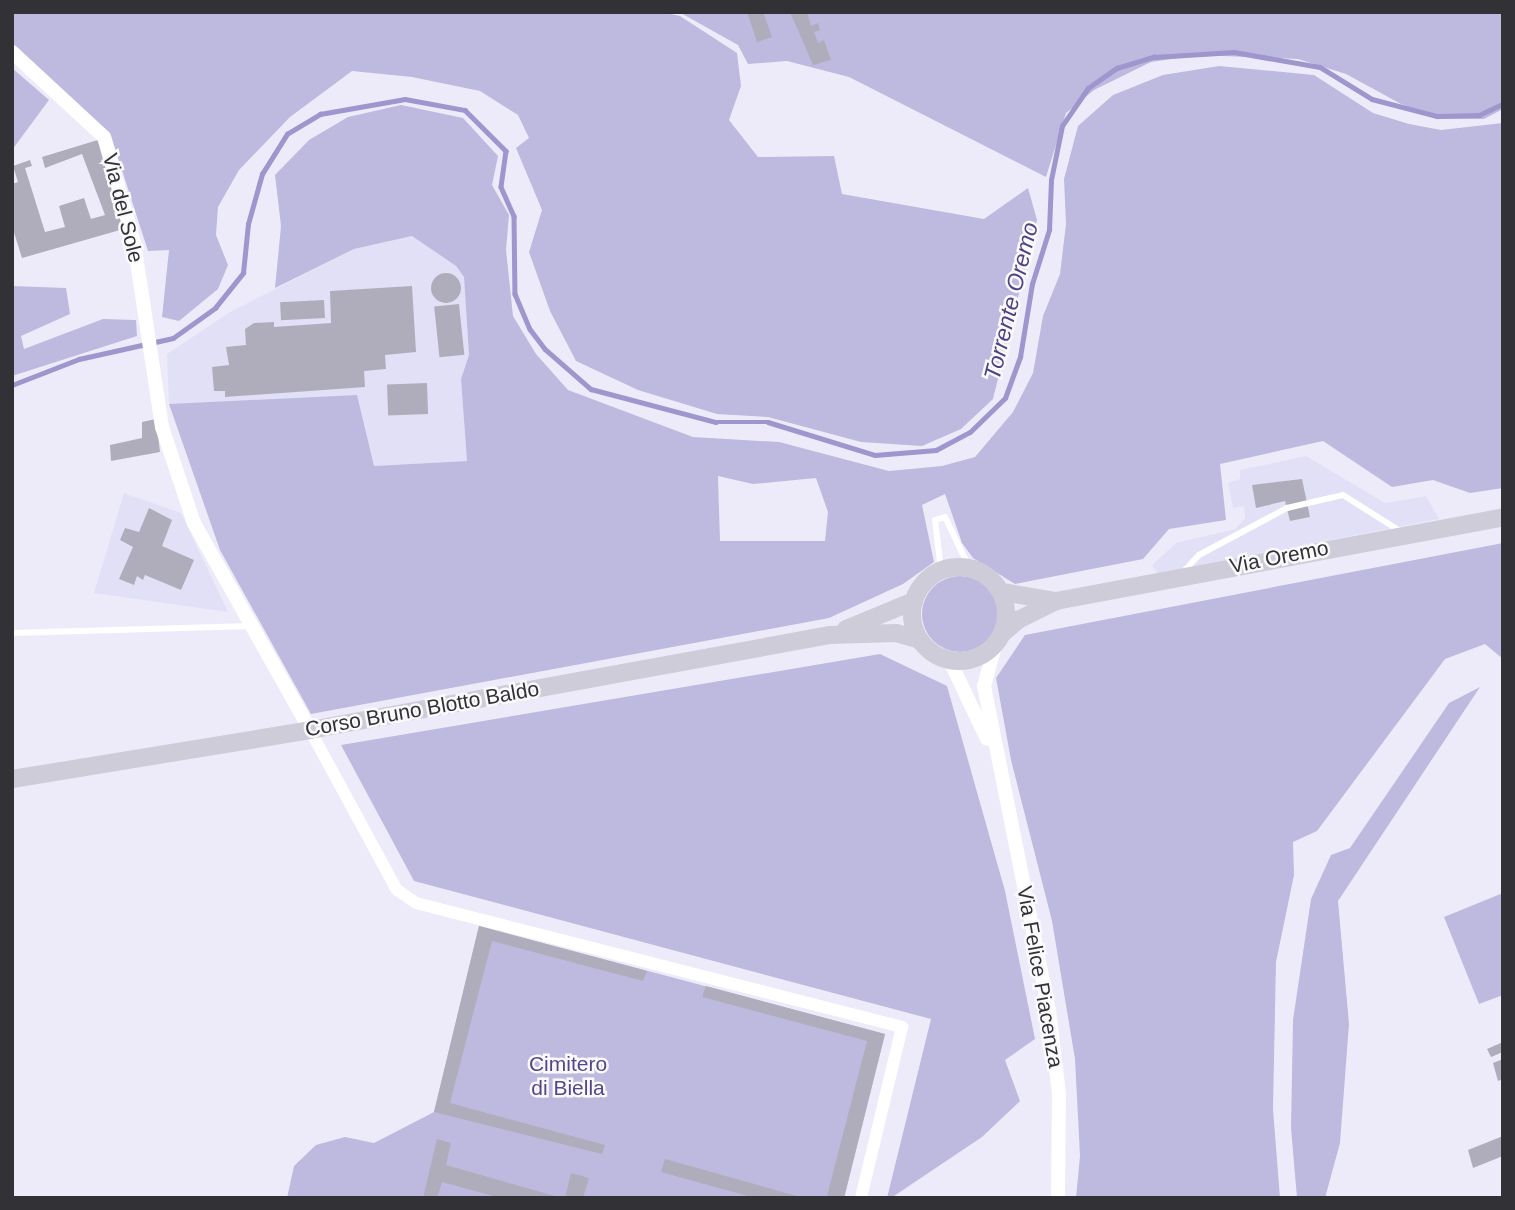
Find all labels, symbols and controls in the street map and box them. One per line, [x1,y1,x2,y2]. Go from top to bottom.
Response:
street label: Via del Sole [97,151,149,265]
water label: Torrente Oremo [978,219,1044,383]
street label: Via Oremo [1228,535,1330,579]
street label: Corso Bruno Blotto Baldo [303,676,541,742]
street label: Via Felice Piacenza [1012,884,1068,1070]
park label: Cimitero di Biella [529,1051,607,1101]

